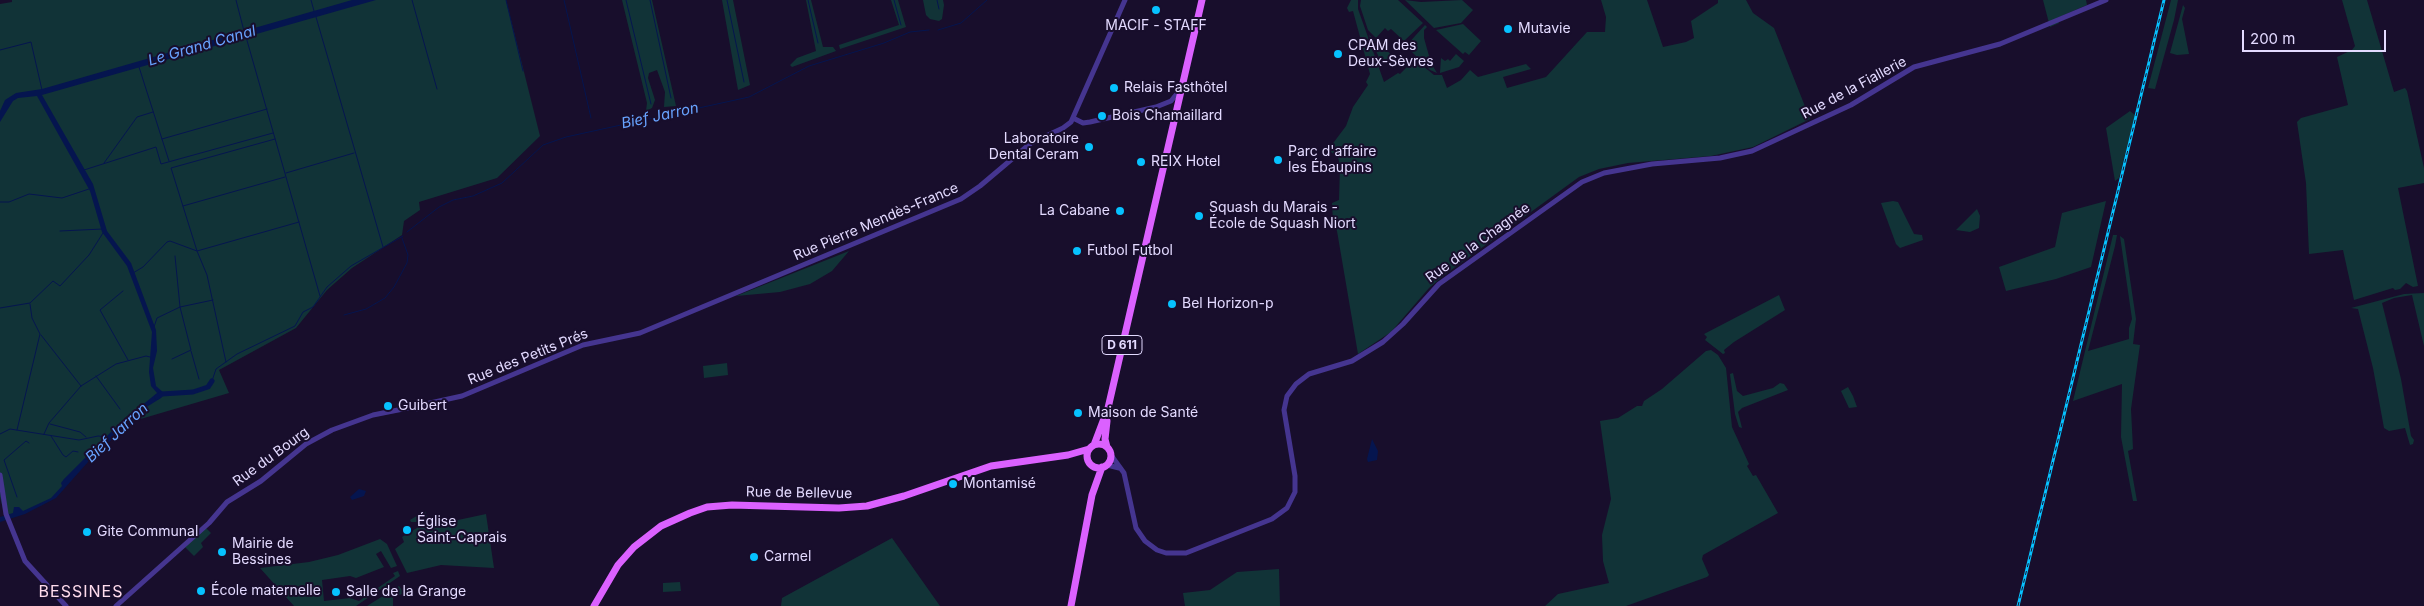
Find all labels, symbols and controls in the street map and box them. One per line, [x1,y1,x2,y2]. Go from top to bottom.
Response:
marker: MACIF - STAFF [1150,4,1162,16]
place label: MACIF - STAFF [1105,18,1207,34]
scale bar [2244,20,2388,52]
place label: Mutavie [1518,21,1571,37]
water label: Le Grand Canal [146,22,258,70]
marker: Mutavie [1502,23,1514,35]
text: 200 m [2250,29,2295,48]
place label: CPAM des Deux-Sèvres [1348,38,1434,70]
marker: CPAM des Deux-Sèvres [1332,48,1344,60]
street label: Rue de la Fiallerie [1799,53,1909,123]
place label: Relais Fasthôtel [1124,80,1227,96]
marker: Relais Fasthôtel [1108,82,1120,94]
water label: Bief Jarron [620,99,700,133]
place label: Bois Chamaillard [1112,108,1222,124]
marker: Bois Chamaillard [1096,110,1108,122]
place label: Laboratoire Dental Ceram [989,131,1079,164]
marker: Laboratoire Dental Ceram [1083,141,1095,153]
place label: Parc d'affaire les Ébaupins [1288,144,1376,176]
place label: REIX Hotel [1151,154,1220,170]
marker: Parc d'affaire les Ébaupins [1272,154,1284,166]
marker: REIX Hotel [1135,156,1147,168]
street label: Rue Pierre Mendès-France [791,180,961,264]
place label: Squash du Marais - École de Squash Niort [1209,200,1356,232]
street label: Rue de la Chagnée [1423,200,1533,286]
place label: La Cabane [1039,203,1110,219]
marker: La Cabane [1114,205,1126,217]
marker: Squash du Marais - École de Squash Niort [1193,210,1205,222]
place label: Futbol Futbol [1087,243,1173,259]
marker: Futbol Futbol [1071,245,1083,257]
place label: Bel Horizon-p [1182,296,1274,312]
marker: Bel Horizon-p [1166,298,1178,310]
street label: Rue des Petits Prés [466,325,590,389]
road number: D 611 [1102,336,1142,354]
place label: Guibert [398,398,447,414]
water label: Bief Jarron [82,400,152,466]
marker: Guibert [382,400,394,412]
place label: Maison de Santé [1088,405,1198,421]
marker: Maison de Santé [1072,407,1084,419]
street label: Rue du Bourg [230,424,312,490]
place label: Montamisé [963,476,1036,492]
marker: Montamisé [947,478,959,490]
street label: Rue de Bellevue [746,484,852,502]
place label: Église Saint-Caprais [417,514,507,546]
place label: Gite Communal [97,524,198,540]
marker: Église Saint-Caprais [401,524,413,536]
marker: Gite Communal [81,526,93,538]
place label: Mairie de Bessines [232,536,294,568]
marker: Mairie de Bessines [216,546,228,558]
place label: Carmel [764,549,811,565]
marker: Carmel [748,551,760,563]
district label: BESSINES [38,582,124,602]
place label: École maternelle [211,583,321,599]
place label: Salle de la Grange [346,584,466,600]
marker: École maternelle [195,585,207,597]
marker: Salle de la Grange [330,586,342,598]

